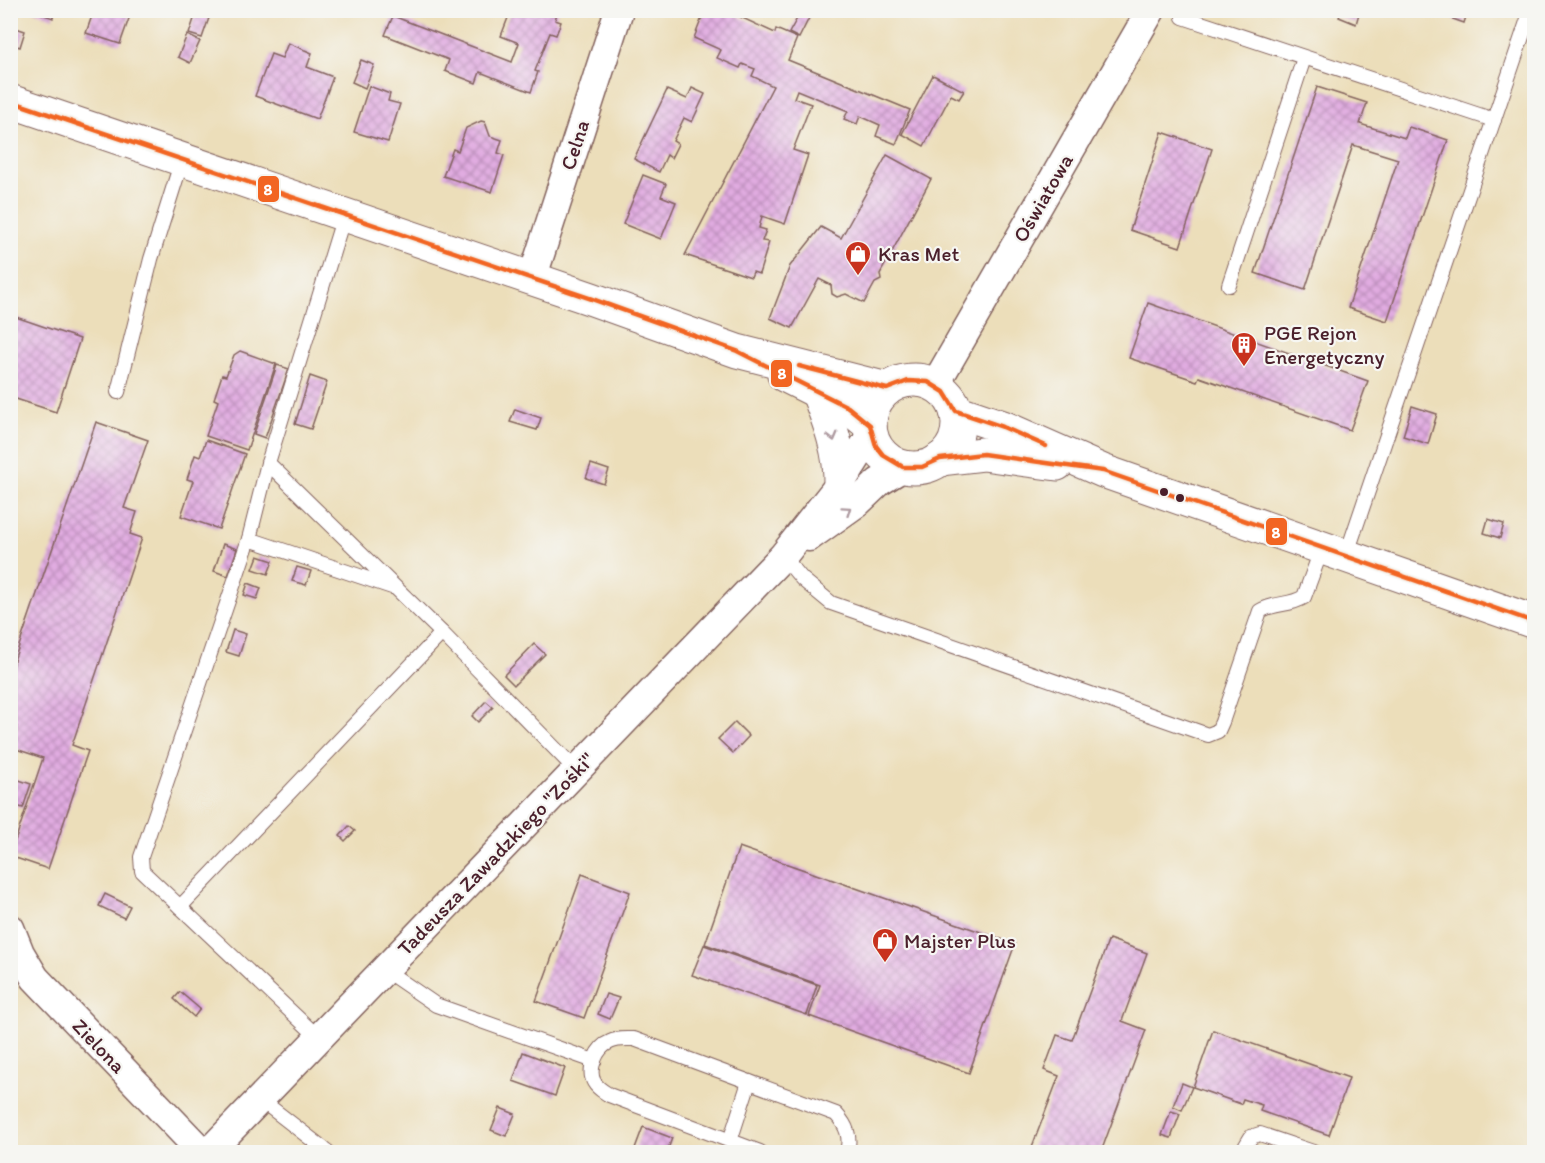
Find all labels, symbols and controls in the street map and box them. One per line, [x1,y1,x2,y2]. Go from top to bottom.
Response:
street label: Celna [555,117,594,173]
street label: Oświatowa [1007,149,1078,247]
line badge: 8 [257,175,280,203]
text: 8 [264,180,273,199]
shop icon: Kras Met [843,239,873,277]
place label: Kras Met [878,241,959,266]
place label: PGE Rejon Energetyczny [1264,320,1385,369]
building icon: PGE Rejon Energetyczny [1229,330,1259,368]
line badge: 8 [770,359,793,388]
text: 8 [778,364,787,383]
one-way arrow [826,431,838,442]
unlabelled marker [1158,486,1170,498]
unlabelled marker [1174,492,1186,504]
one-way arrow [841,506,852,517]
line badge: 8 [1265,517,1288,546]
text: 8 [1272,523,1281,542]
street label: Tadeusza Zawadzkiego "Zośki" [392,747,599,961]
shop icon: Majster Plus [870,926,900,964]
place label: Majster Plus [904,928,1016,953]
street label: Zielona [67,1013,131,1078]

